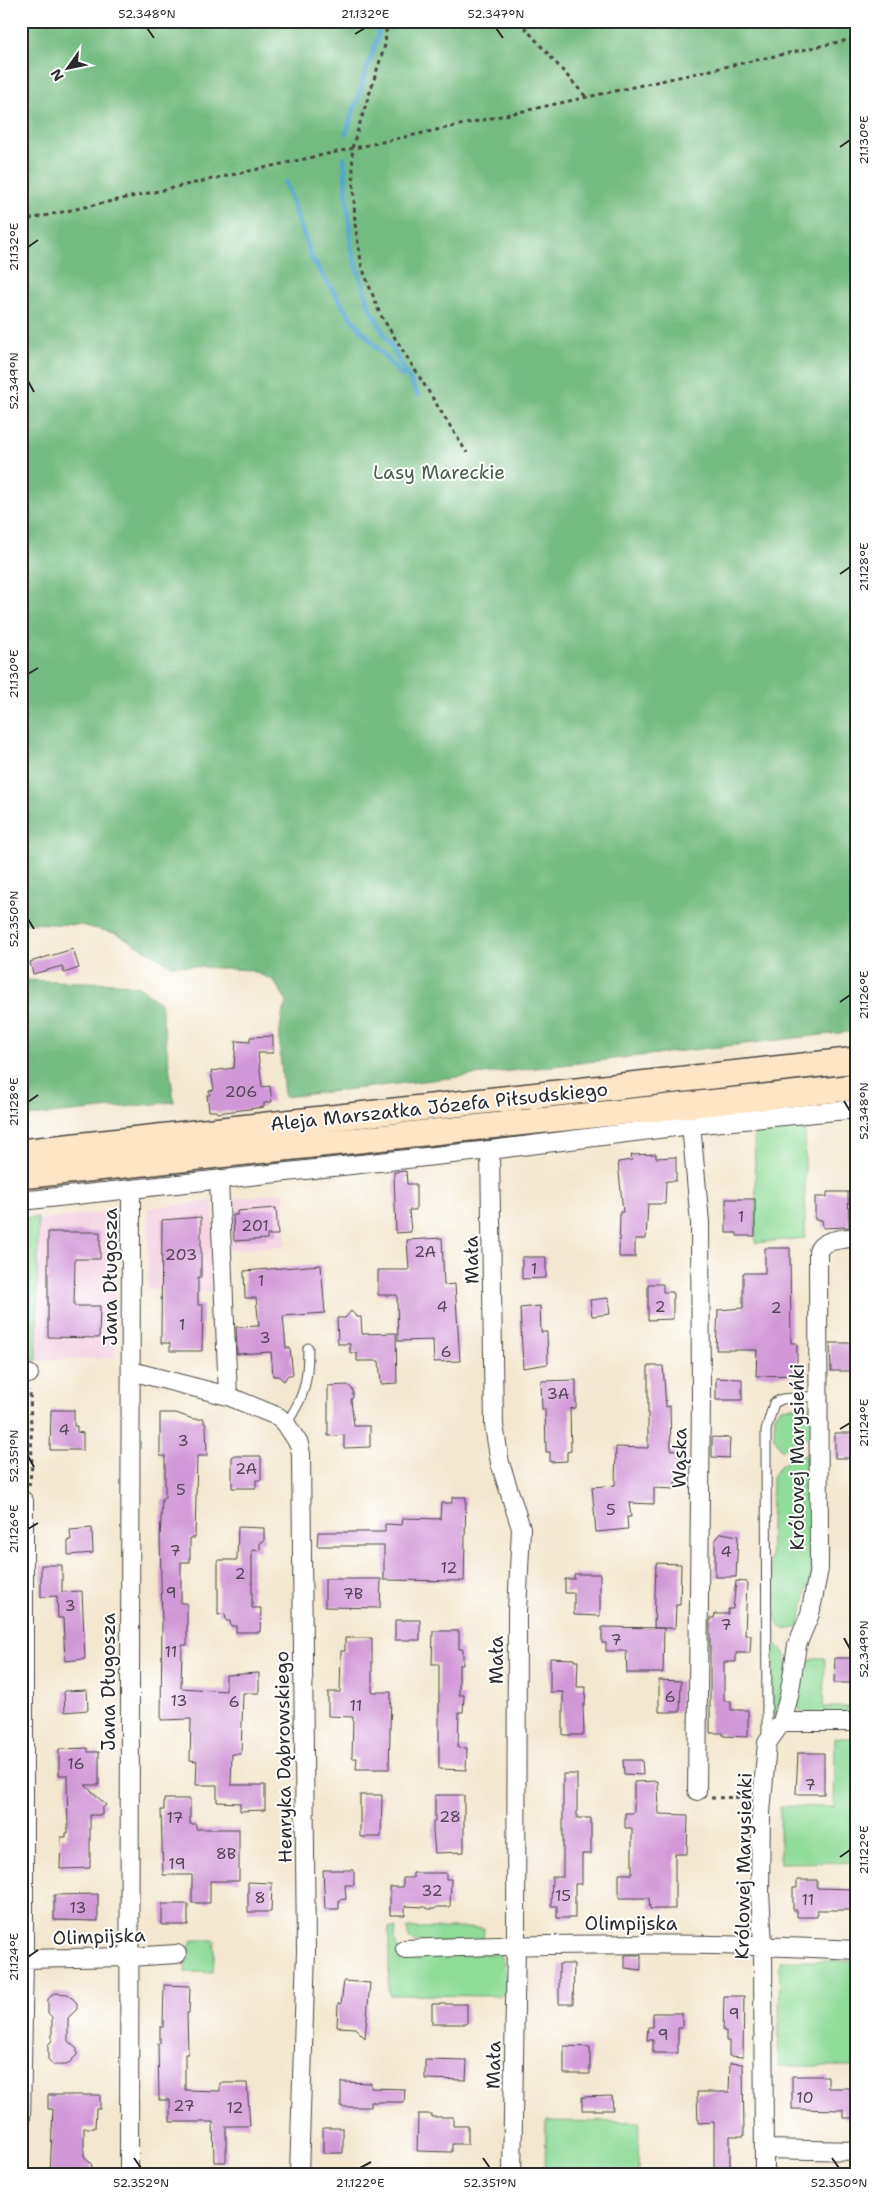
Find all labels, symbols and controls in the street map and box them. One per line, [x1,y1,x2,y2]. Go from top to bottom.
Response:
text: 52.348°N [118,6,176,22]
text: 21.132°E [341,6,389,22]
text: 52.347°N [468,6,524,22]
north arrow [42,42,92,92]
text: N [47,66,68,85]
text: 21.130°E [856,115,872,165]
text: 21.132°E [6,223,22,271]
text: 52.349°N [6,352,22,410]
park label: Lasy Mareckie [373,460,505,485]
text: 21.128°E [856,542,872,592]
text: 21.130°E [6,649,22,699]
text: 52.350°N [6,891,22,947]
text: 21.126°E [856,971,872,1019]
street label: Aleja Marszałka Józefa Piłsudskiego [269,1076,609,1137]
text: 21.128°E [6,1077,22,1127]
house number: 206 [225,1081,257,1102]
text: 52.348°N [856,1082,872,1140]
house number: 1 [738,1206,744,1227]
street label: Jana Długosza [98,1208,123,1346]
house number: 201 [241,1215,269,1236]
street label: Mała [459,1235,484,1284]
house number: 2A [414,1241,436,1262]
house number: 203 [165,1244,197,1265]
house number: 1 [531,1258,537,1279]
house number: 1 [258,1270,264,1291]
house number: 4 [436,1296,448,1317]
house number: 2 [654,1296,666,1317]
house number: 2 [770,1297,782,1318]
house number: 1 [179,1314,185,1335]
house number: 3 [259,1327,271,1348]
house number: 6 [440,1341,452,1362]
street label: Królowej Marysieńki [785,1363,810,1551]
house number: 3A [547,1383,569,1404]
text: 21.124°E [856,1399,872,1447]
house number: 4 [58,1419,70,1440]
street label: Wąska [666,1427,693,1488]
text: 52.351°N [6,1430,22,1482]
house number: 3 [177,1430,189,1451]
house number: 2A [235,1458,257,1479]
house number: 5 [176,1479,186,1500]
house number: 5 [606,1499,616,1520]
text: 21.126°E [6,1505,22,1553]
house number: 7 [169,1540,181,1561]
house number: 4 [720,1541,732,1562]
house number: 12 [440,1557,458,1578]
house number: 2 [234,1563,246,1584]
house number: 9 [165,1582,177,1603]
house number: 7B [343,1583,363,1604]
house number: 3 [64,1595,76,1616]
street label: Jana Długosza [96,1613,121,1751]
house number: 7 [720,1614,732,1635]
text: 52.349°N [856,1620,872,1678]
house number: 7 [610,1629,622,1650]
street label: Mała [484,1636,509,1684]
house number: 11 [165,1641,177,1662]
street label: Henryka Dąbrowskiego [269,1651,298,1863]
house number: 6 [664,1686,676,1707]
house number: 13 [170,1690,188,1711]
house number: 6 [228,1691,240,1712]
house number: 11 [350,1695,362,1716]
house number: 16 [67,1753,85,1774]
street label: Królowej Marysieńki [729,1772,758,1960]
house number: 7 [804,1774,816,1795]
house number: 28 [439,1806,461,1827]
house number: 17 [166,1807,184,1828]
text: 21.122°E [856,1826,872,1874]
house number: 8B [216,1843,236,1864]
house number: 19 [168,1853,186,1874]
house number: 32 [421,1880,443,1901]
house number: 15 [555,1885,571,1906]
house number: 8 [254,1887,266,1908]
house number: 11 [802,1889,814,1910]
house number: 13 [69,1897,87,1918]
street label: Olimpijska [584,1911,678,1936]
street label: Olimpijska [52,1922,146,1951]
text: 21.124°E [6,1933,22,1981]
house number: 9 [728,2003,740,2024]
house number: 9 [657,2024,669,2045]
street label: Mała [481,2040,506,2089]
house number: 10 [796,2087,814,2108]
house number: 27 [173,2095,195,2116]
house number: 12 [226,2097,244,2118]
text: 52.352°N [113,2175,169,2191]
text: 21.122°E [336,2175,384,2191]
text: 52.351°N [464,2175,516,2191]
text: 52.350°N [811,2175,867,2191]

